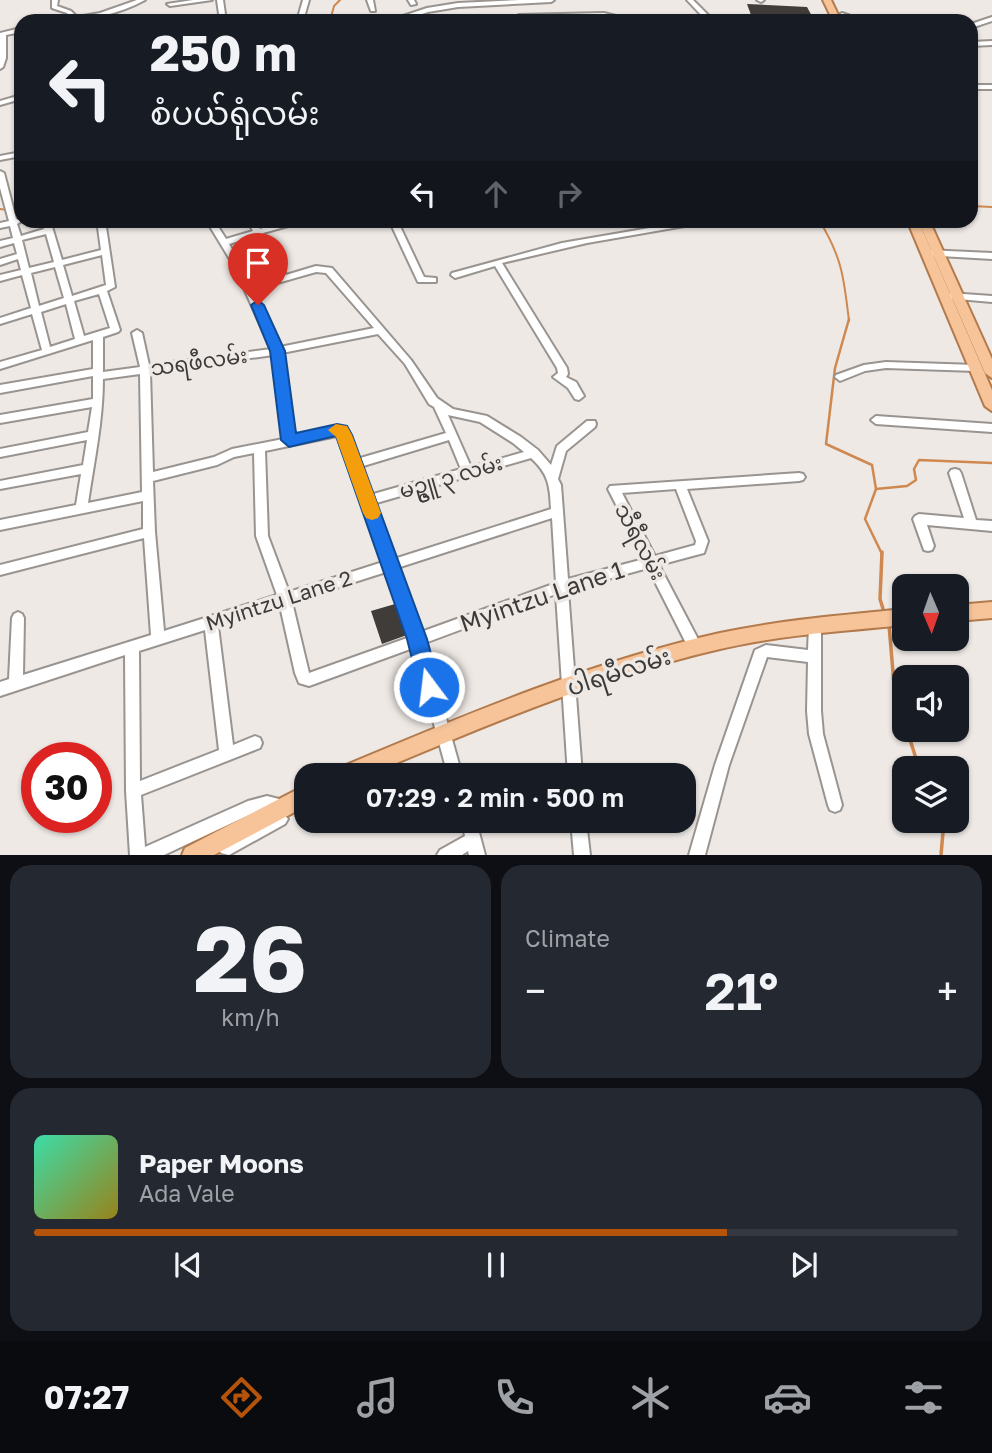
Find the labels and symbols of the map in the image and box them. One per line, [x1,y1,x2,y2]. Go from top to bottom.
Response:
pin [228,233,288,305]
street label: သရဖီလမ်း [149,339,250,386]
street label: မဥ္ဇူ ၃ လမ်း [395,447,507,508]
street label: သီရီလမ်း [605,498,674,587]
street label: Myintzu Lane 1 [456,554,627,637]
street label: Myintzu Lane 2 [202,564,355,636]
north arrow [892,574,970,651]
street label: ပါရမီလမ်း [563,640,676,707]
position arrow [392,650,466,724]
speed limit sign: 30 [21,742,112,833]

